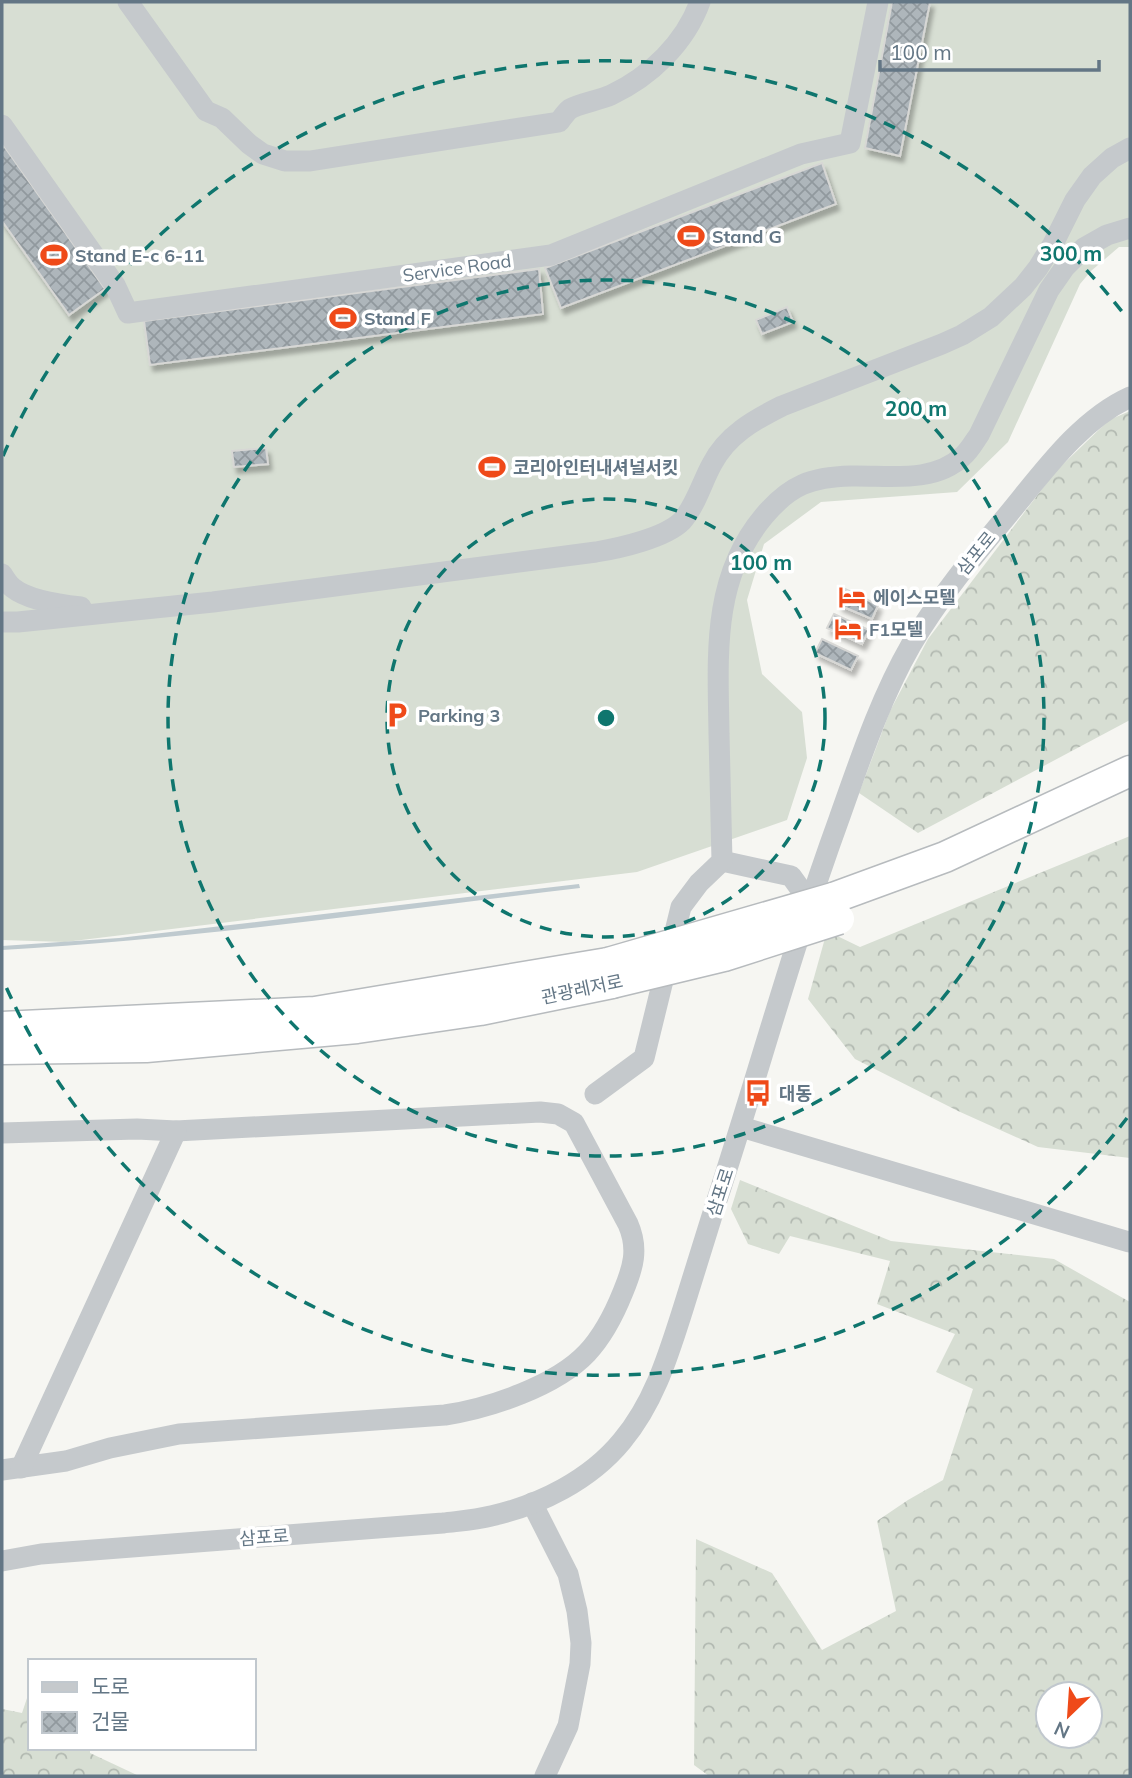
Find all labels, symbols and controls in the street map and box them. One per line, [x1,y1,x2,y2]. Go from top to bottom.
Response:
scale bar [880,28,1099,72]
text: 100 m [890,39,952,65]
sports icon: Stand G [676,221,706,251]
place label: Stand G [712,225,782,248]
sports icon: Stand E-c 6-11 [39,240,69,270]
text: 300 m [1040,240,1102,266]
place label: Stand E-c 6-11 [75,244,205,267]
street label: Service Road [401,249,513,287]
sports icon: Stand F [328,303,358,333]
place label: Stand F [364,307,431,330]
text: 200 m [885,395,947,421]
sports icon: 코리아인터내셔널서킷 [477,452,507,482]
place label: 코리아인터내셔널서킷 [513,456,679,479]
street label: 삼포로 [951,526,1001,580]
text: 100 m [730,549,792,575]
hotel icon: 에이스모텔 [837,582,867,612]
place label: 에이스모텔 [873,586,956,609]
hotel icon: F1모텔 [833,614,863,644]
place label: F1모텔 [869,618,923,641]
parking icon: Parking 3 [382,700,412,730]
place label: Parking 3 [418,704,500,727]
centre of rings [594,706,618,730]
street label: 관광레저로 [539,969,625,1009]
bus stop icon: 대동 [743,1078,773,1108]
place label: 대동 [779,1082,812,1105]
street label: 삼포로 [701,1165,739,1219]
street label: 삼포로 [238,1524,290,1550]
legend [28,1659,256,1750]
text: 도로 [91,1673,130,1699]
north arrow [1034,1680,1104,1750]
text: 건물 [91,1708,130,1734]
text: N [1050,1716,1073,1744]

